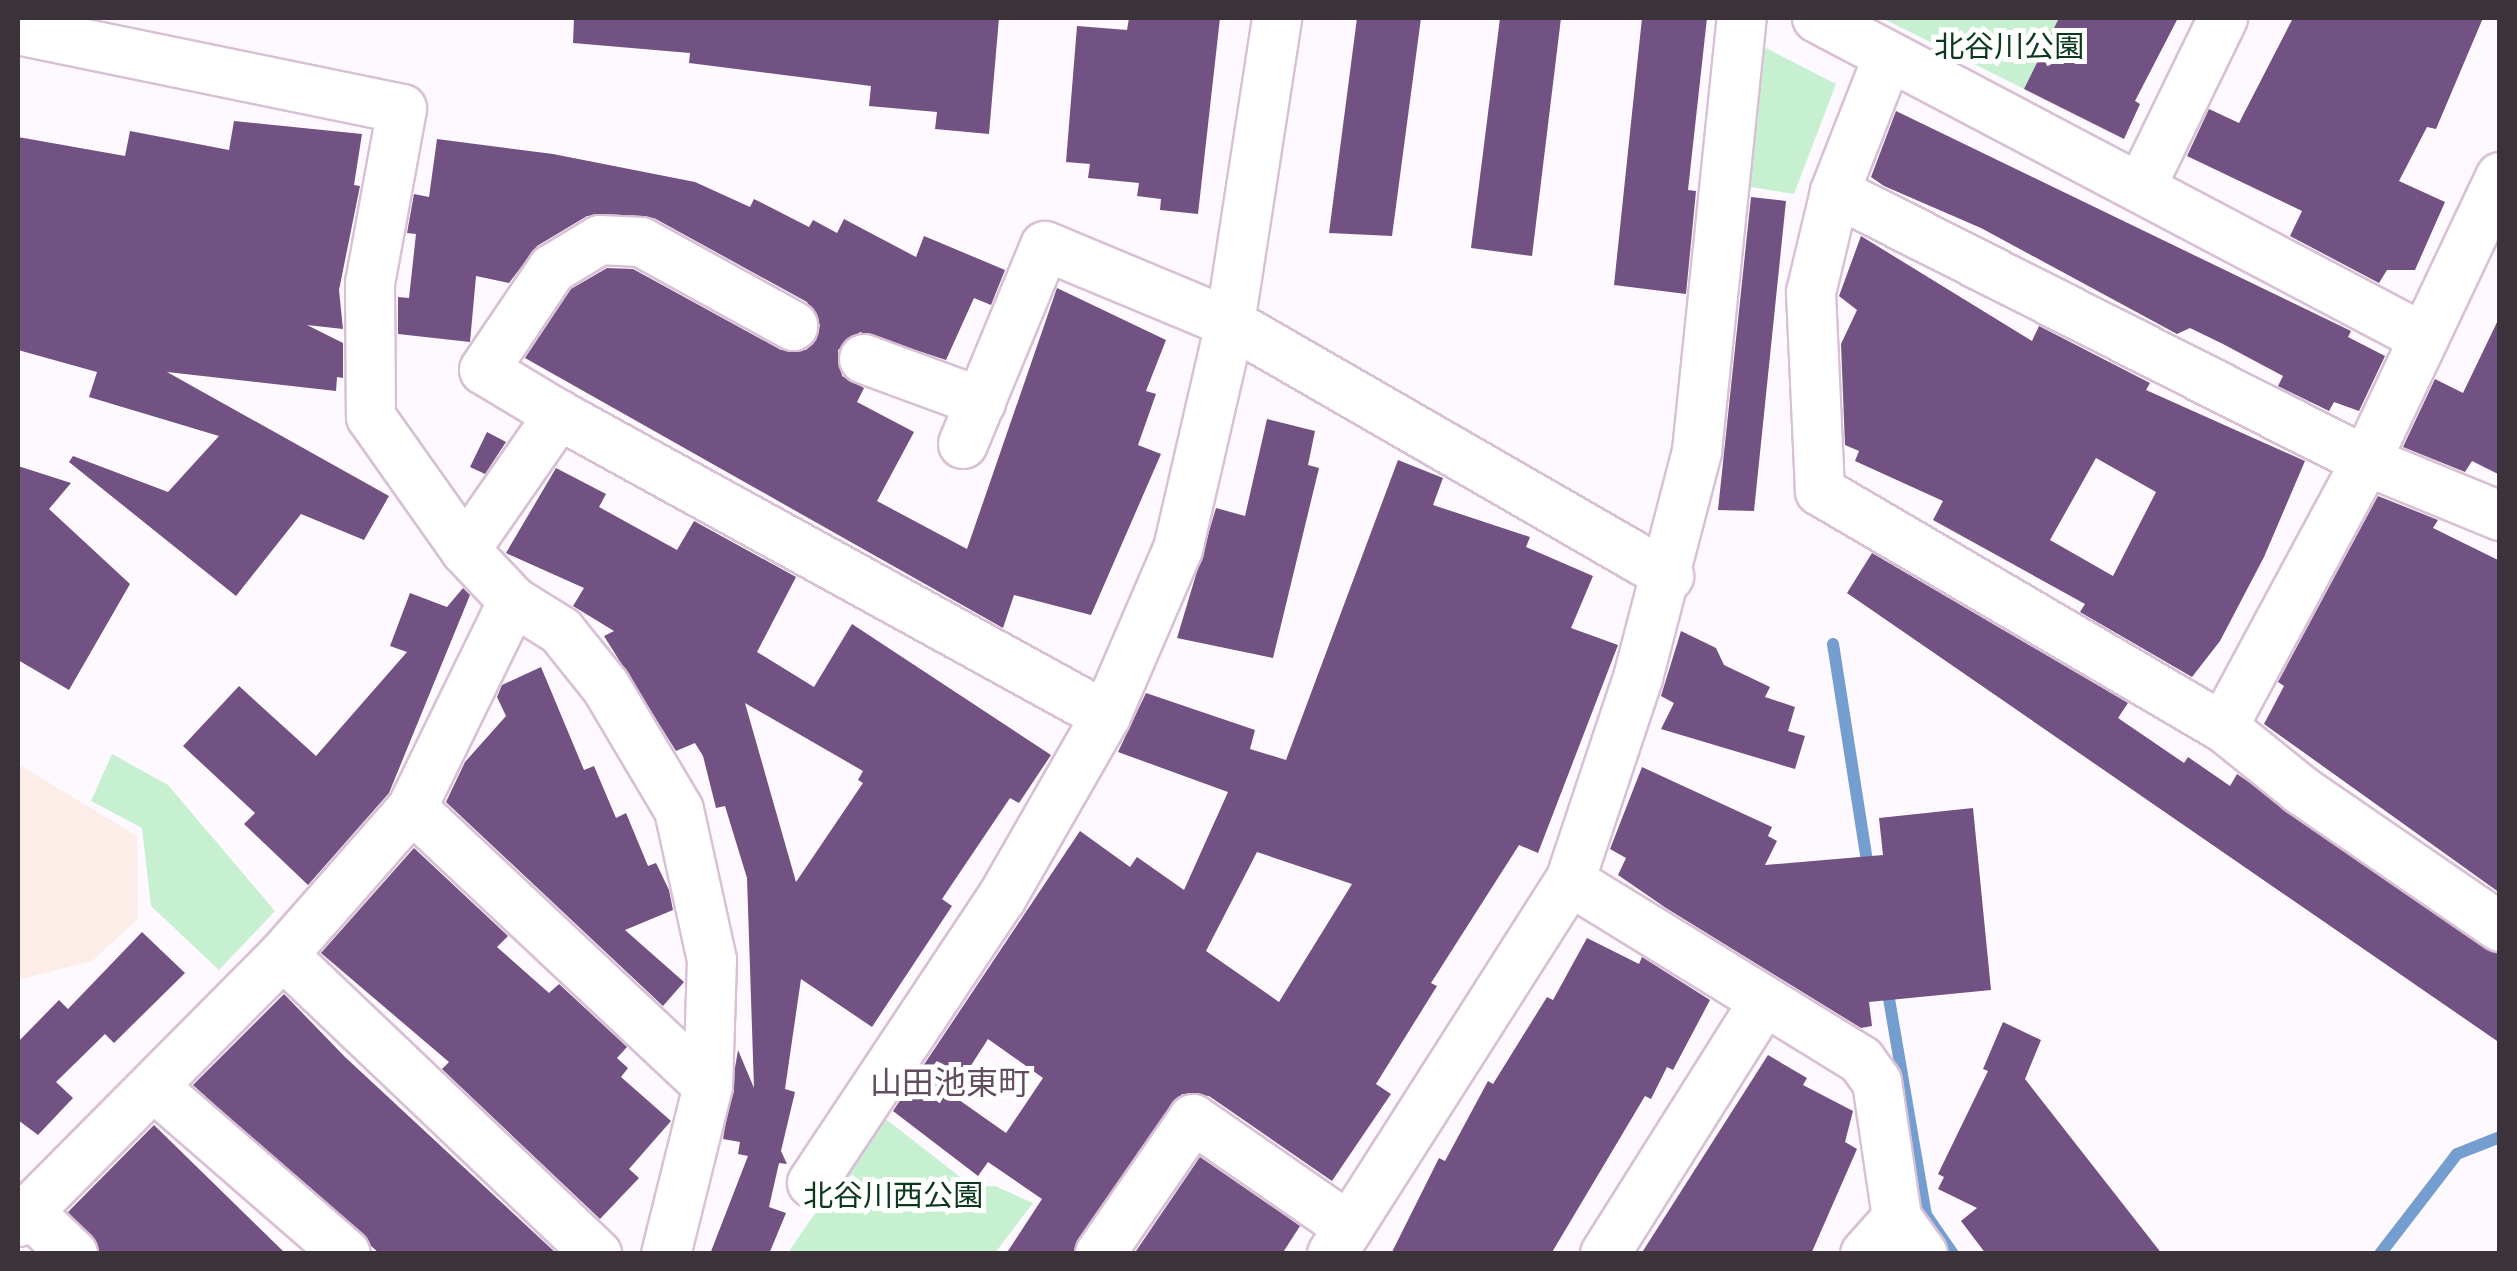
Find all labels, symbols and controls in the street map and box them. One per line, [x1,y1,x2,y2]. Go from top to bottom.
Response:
park label: 北谷川公園 [1934,30,2084,66]
district label: 山田池東町 [870,1065,1030,1103]
park label: 北谷川西公園 [803,1179,983,1215]

